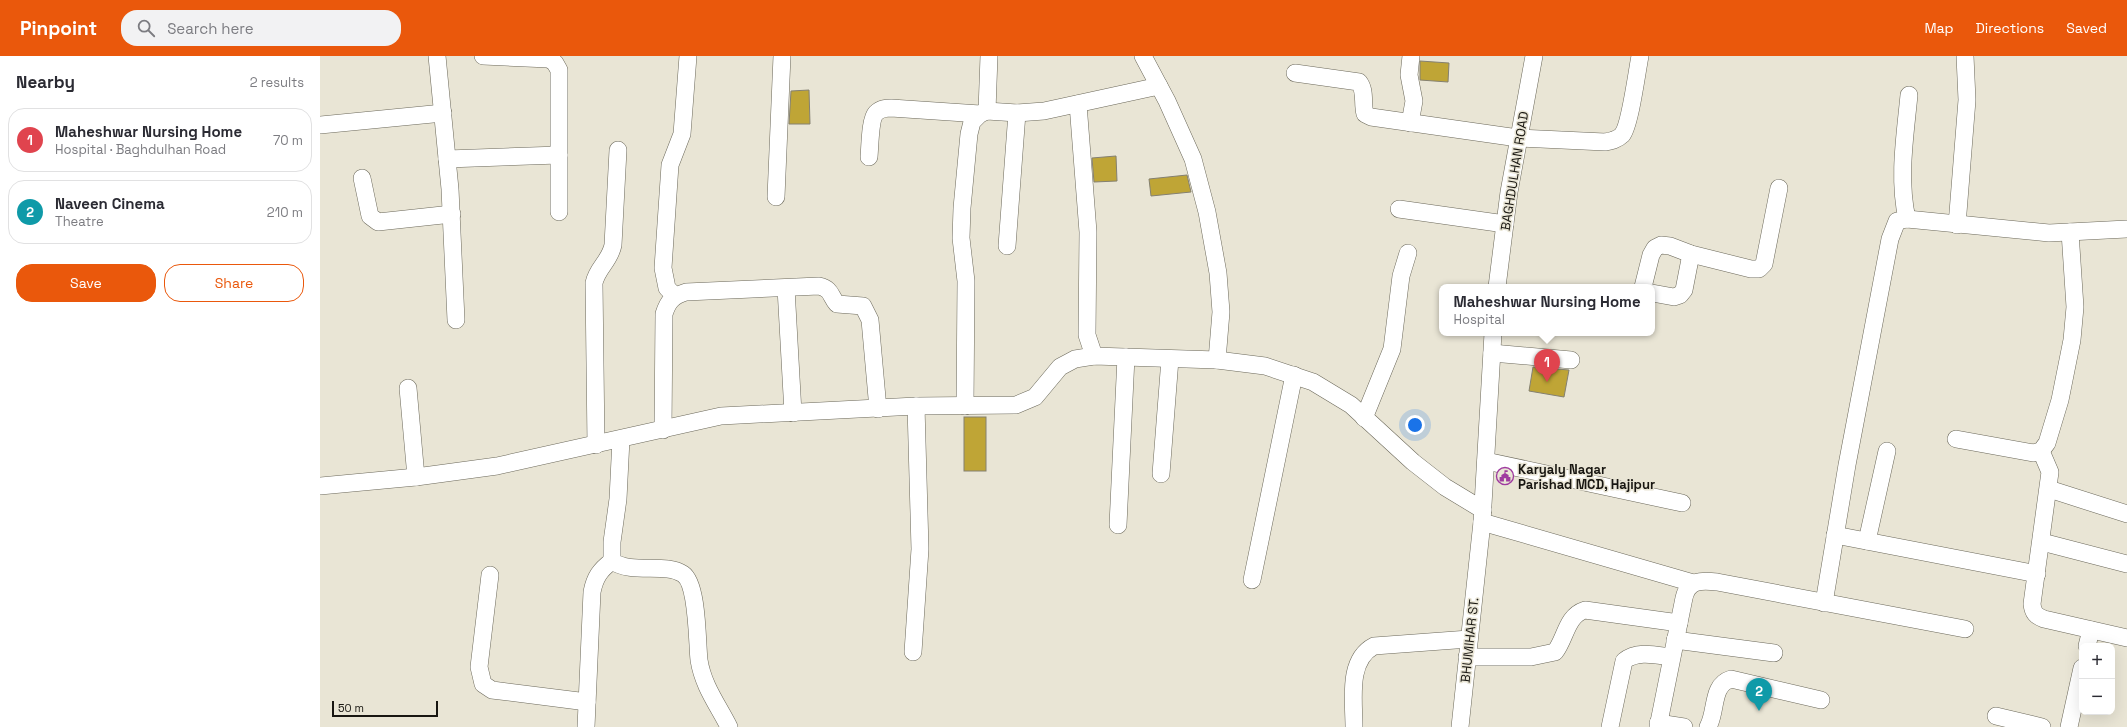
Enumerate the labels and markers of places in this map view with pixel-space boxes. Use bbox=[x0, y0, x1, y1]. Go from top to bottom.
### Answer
pin: 1 bbox=[1534, 349, 1560, 382]
place label: Karyaly Nagar Parishad MCD, Hajipur bbox=[1518, 461, 1655, 493]
public building icon: Karyaly Nagar Parishad MCD, Hajipur bbox=[1495, 466, 1515, 486]
pin: 2 bbox=[1746, 678, 1772, 711]

